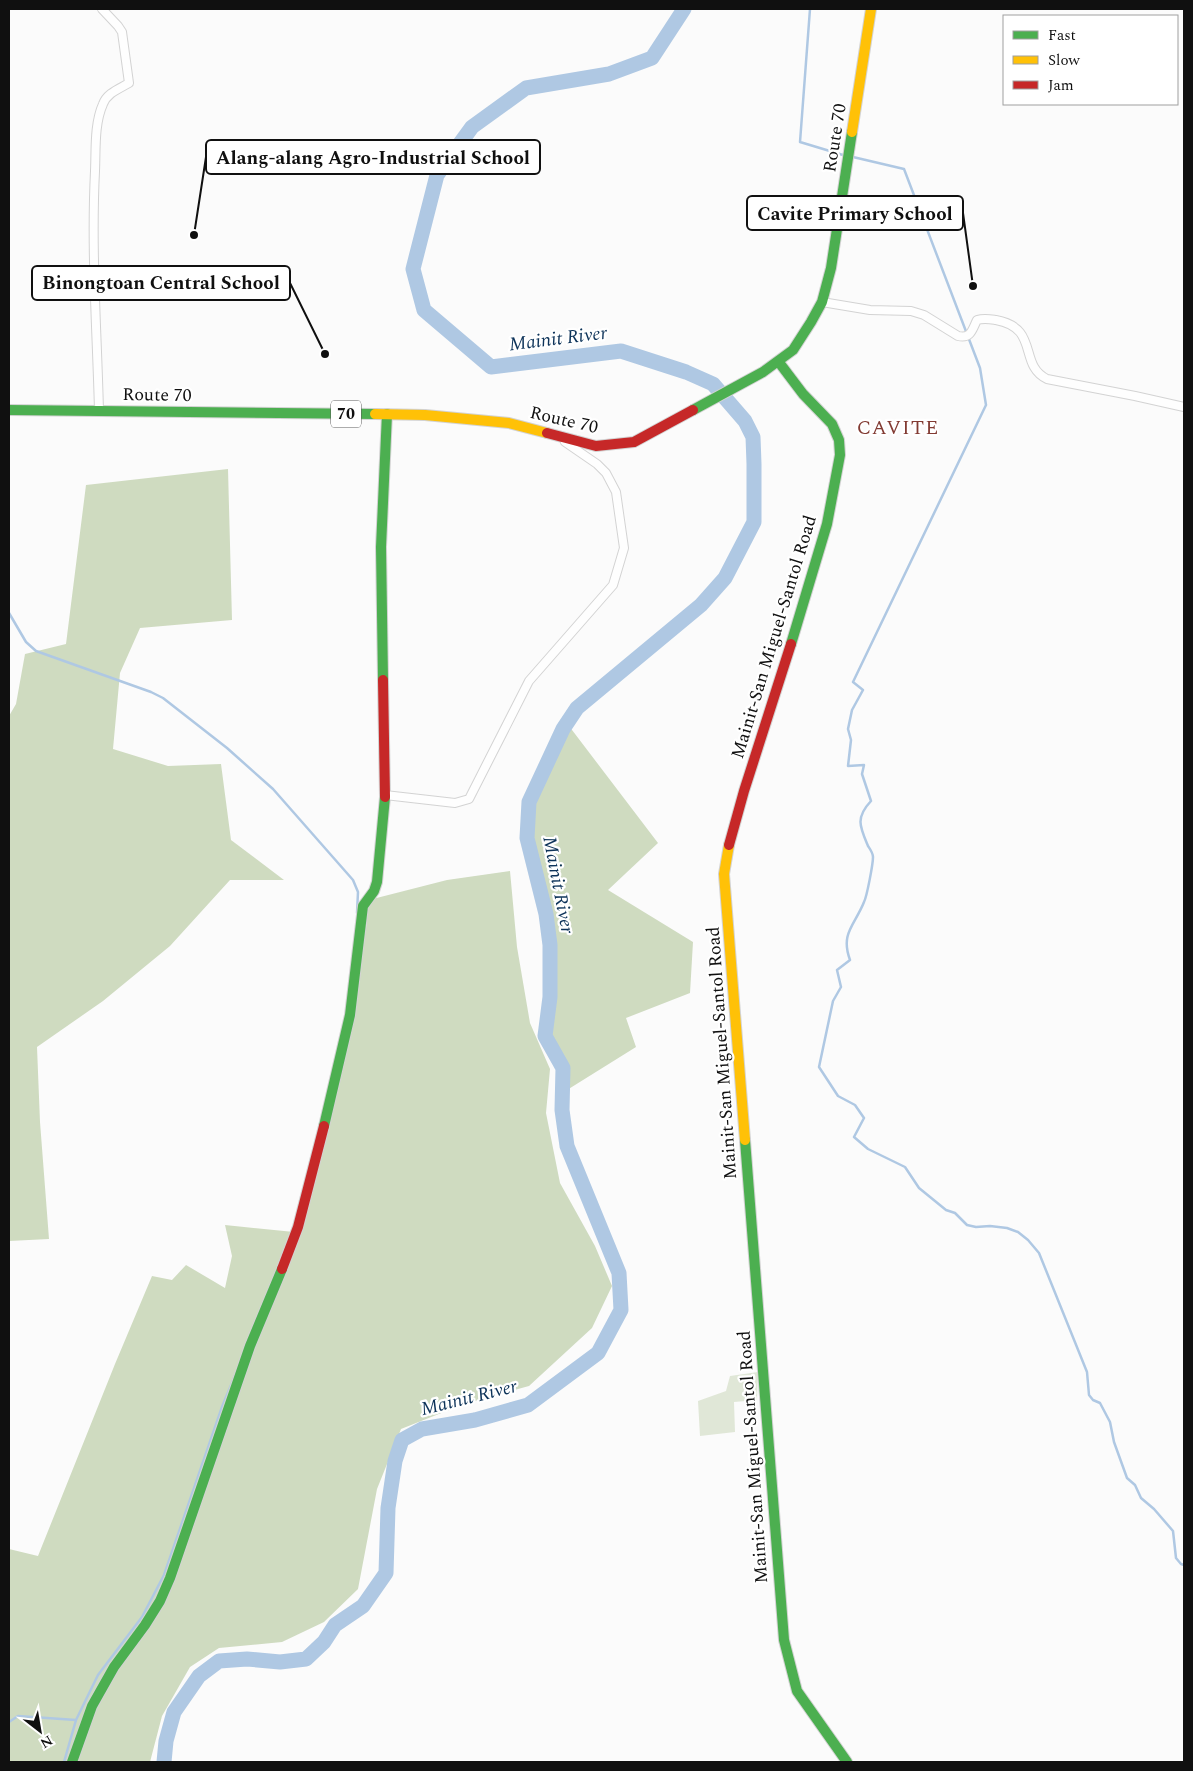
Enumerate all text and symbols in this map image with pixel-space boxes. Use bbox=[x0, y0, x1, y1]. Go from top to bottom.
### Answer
legend bbox=[1003, 15, 1178, 105]
text: Fast bbox=[1048, 24, 1076, 47]
text: Slow bbox=[1048, 49, 1080, 72]
text: Jam bbox=[1048, 74, 1074, 97]
street label: Route 70 bbox=[816, 102, 854, 174]
callout: Alang-alang Agro-Industrial School bbox=[206, 140, 540, 174]
text: Alang-alang Agro-Industrial School bbox=[216, 144, 530, 173]
callout: Cavite Primary School bbox=[747, 196, 963, 230]
text: Cavite Primary School bbox=[757, 200, 953, 229]
callout: Binongtoan Central School bbox=[32, 266, 290, 300]
text: Binongtoan Central School bbox=[42, 269, 280, 298]
water label: Mainit River bbox=[507, 319, 609, 359]
street label: Route 70 bbox=[122, 381, 192, 409]
street label: Route 70 bbox=[527, 399, 601, 441]
road number: 70 bbox=[331, 400, 361, 428]
district label: CAVITE bbox=[857, 413, 939, 443]
street label: Mainit-San Miguel-Santol Road bbox=[724, 512, 824, 762]
water label: Mainit River bbox=[534, 834, 582, 937]
street label: Mainit-San Miguel-Santol Road bbox=[700, 926, 744, 1180]
street label: Mainit-San Miguel-Santol Road bbox=[731, 1330, 775, 1584]
water label: Mainit River bbox=[418, 1372, 521, 1424]
north arrow bbox=[15, 1706, 65, 1756]
text: N bbox=[36, 1730, 57, 1754]

